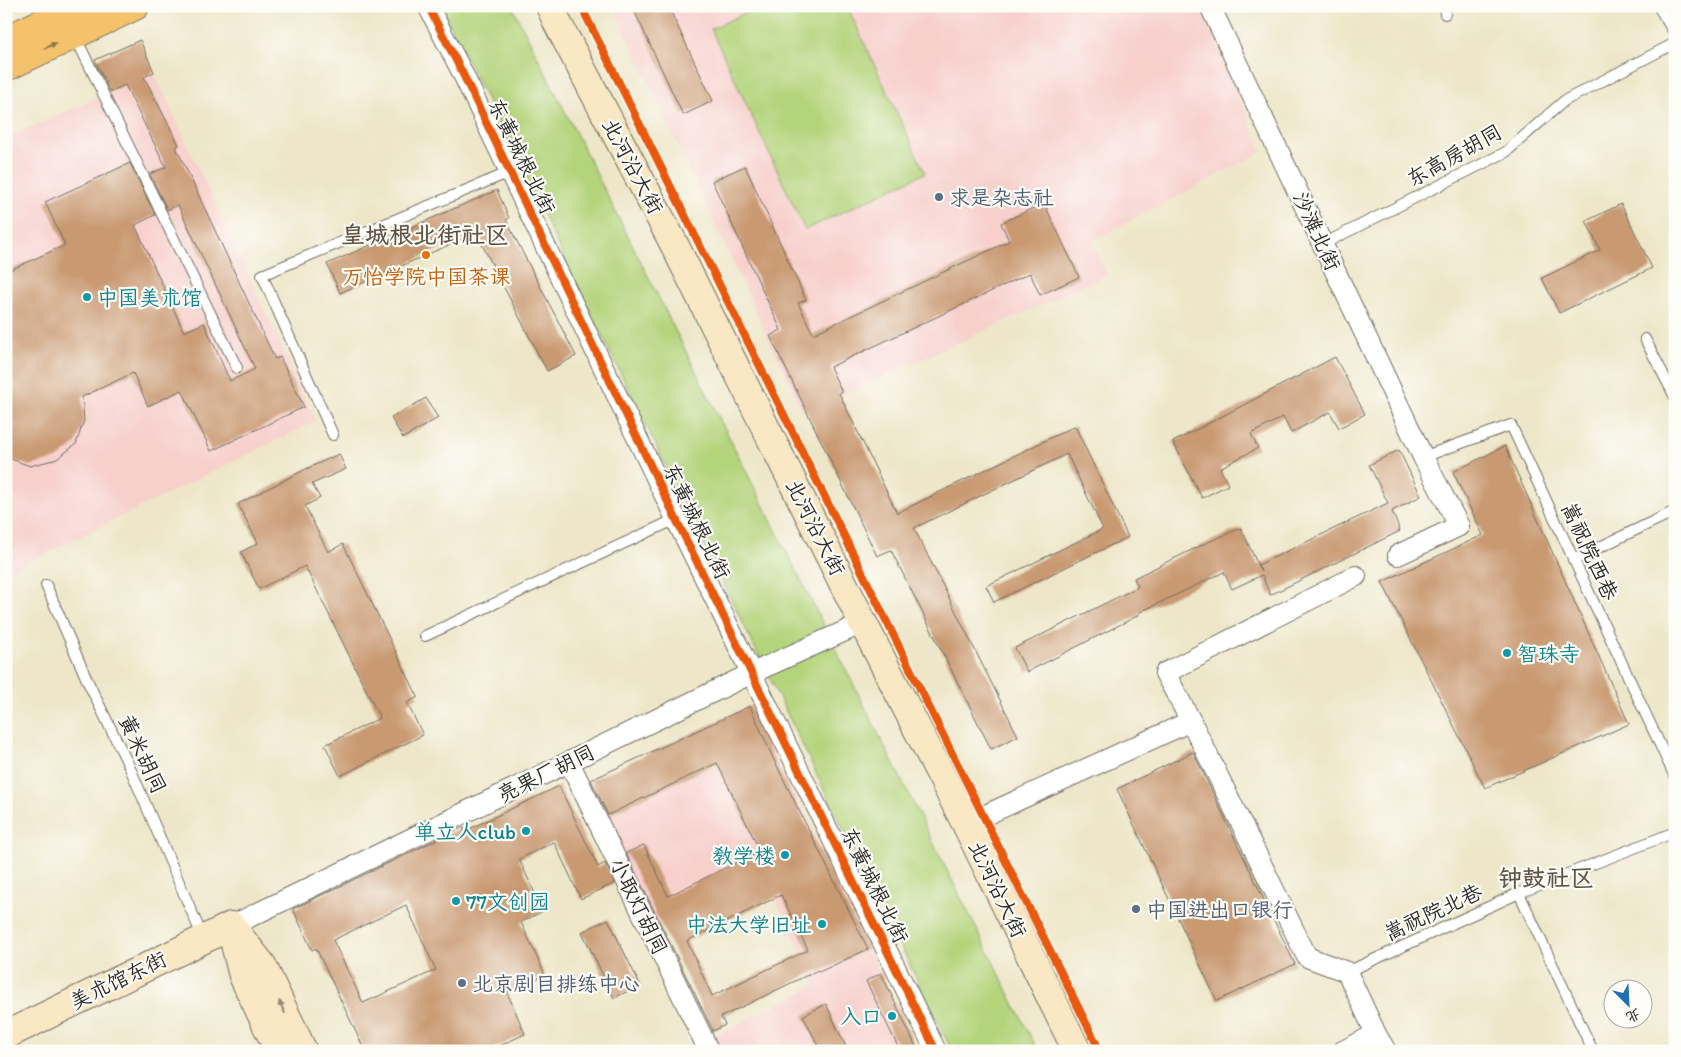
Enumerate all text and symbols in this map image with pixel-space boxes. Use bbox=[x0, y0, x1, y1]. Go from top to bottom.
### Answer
one-way arrow bbox=[43, 42, 57, 50]
street label: 东黄城根北街 bbox=[483, 94, 561, 218]
street label: 北河沿大街 bbox=[597, 114, 669, 218]
street label: 东高房胡同 bbox=[1402, 119, 1506, 191]
place label: 求是杂志社 bbox=[949, 185, 1054, 210]
street label: 沙滩北街 bbox=[1288, 188, 1346, 274]
marker: 求是杂志社 bbox=[933, 191, 945, 203]
district label: 皇城根北街社区 bbox=[341, 220, 509, 249]
marker: 万怡学院中国茶课 bbox=[420, 249, 432, 261]
place label: 万怡学院中国茶课 bbox=[342, 264, 510, 289]
place label: 中国美术馆 bbox=[97, 285, 202, 310]
marker: 中国美术馆 bbox=[81, 291, 93, 303]
street label: 东黄城根北街 bbox=[658, 459, 736, 583]
street label: 北河沿大街 bbox=[781, 475, 851, 579]
street label: 嵩祝院西巷 bbox=[1556, 498, 1624, 604]
place label: 智珠寺 bbox=[1517, 641, 1580, 666]
marker: 智珠寺 bbox=[1501, 647, 1513, 659]
street label: 黄米胡同 bbox=[114, 711, 172, 797]
street label: 亮果厂胡同 bbox=[493, 739, 599, 807]
place label: 单立人club bbox=[415, 819, 516, 844]
street label: 东黄城根北街 bbox=[836, 823, 914, 947]
marker: 单立人club bbox=[520, 825, 532, 837]
street label: 北河沿大街 bbox=[964, 836, 1032, 942]
place label: 教学楼 bbox=[712, 843, 775, 868]
marker: 教学楼 bbox=[779, 849, 791, 861]
street label: 小取灯胡同 bbox=[605, 853, 673, 959]
district label: 钟鼓社区 bbox=[1498, 863, 1594, 892]
street label: 嵩祝院北巷 bbox=[1380, 878, 1486, 946]
place label: 77文创园 bbox=[466, 889, 550, 914]
marker: 77文创园 bbox=[450, 895, 462, 907]
place label: 中国进出口银行 bbox=[1146, 897, 1293, 922]
marker: 中国进出口银行 bbox=[1130, 903, 1142, 915]
place label: 中法大学旧址 bbox=[686, 912, 812, 937]
marker: 中法大学旧址 bbox=[816, 918, 828, 930]
street label: 美术馆东街 bbox=[65, 946, 171, 1014]
place label: 北京剧目排练中心 bbox=[472, 971, 640, 996]
marker: 北京剧目排练中心 bbox=[456, 977, 468, 989]
north arrow bbox=[1604, 980, 1654, 1030]
one-way arrow bbox=[278, 1000, 286, 1014]
place label: 入口 bbox=[840, 1004, 882, 1029]
text: 北 bbox=[1623, 1005, 1643, 1026]
marker: 入口 bbox=[886, 1010, 898, 1022]

